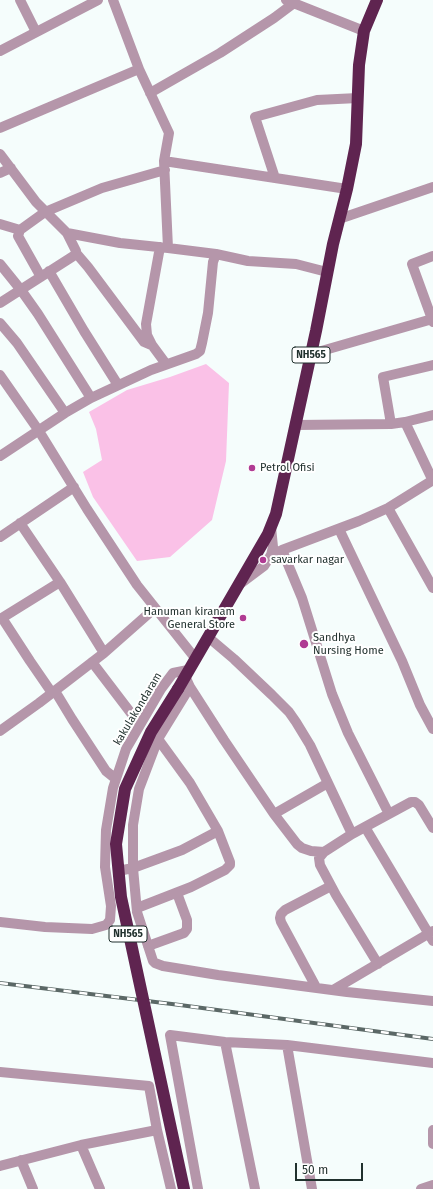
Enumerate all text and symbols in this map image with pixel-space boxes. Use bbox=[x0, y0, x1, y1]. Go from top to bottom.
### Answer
road number: NH565 bbox=[292, 347, 330, 363]
place label: Petrol Ofisi bbox=[260, 461, 315, 475]
marker: Petrol Ofisi bbox=[247, 463, 257, 473]
place label: savarkar nagar bbox=[271, 553, 344, 567]
marker: savarkar nagar bbox=[258, 555, 268, 565]
place label: Hanuman kiranam General Store bbox=[143, 605, 235, 631]
marker: Hanuman kiranam General Store bbox=[238, 613, 248, 623]
place label: Sandhya Nursing Home bbox=[313, 631, 384, 657]
marker: Sandhya Nursing Home bbox=[298, 638, 310, 650]
street label: kakulakondaram bbox=[111, 670, 165, 748]
road number: NH565 bbox=[109, 926, 147, 942]
scale bar bbox=[297, 1155, 365, 1181]
text: 50 m bbox=[302, 1163, 328, 1177]

